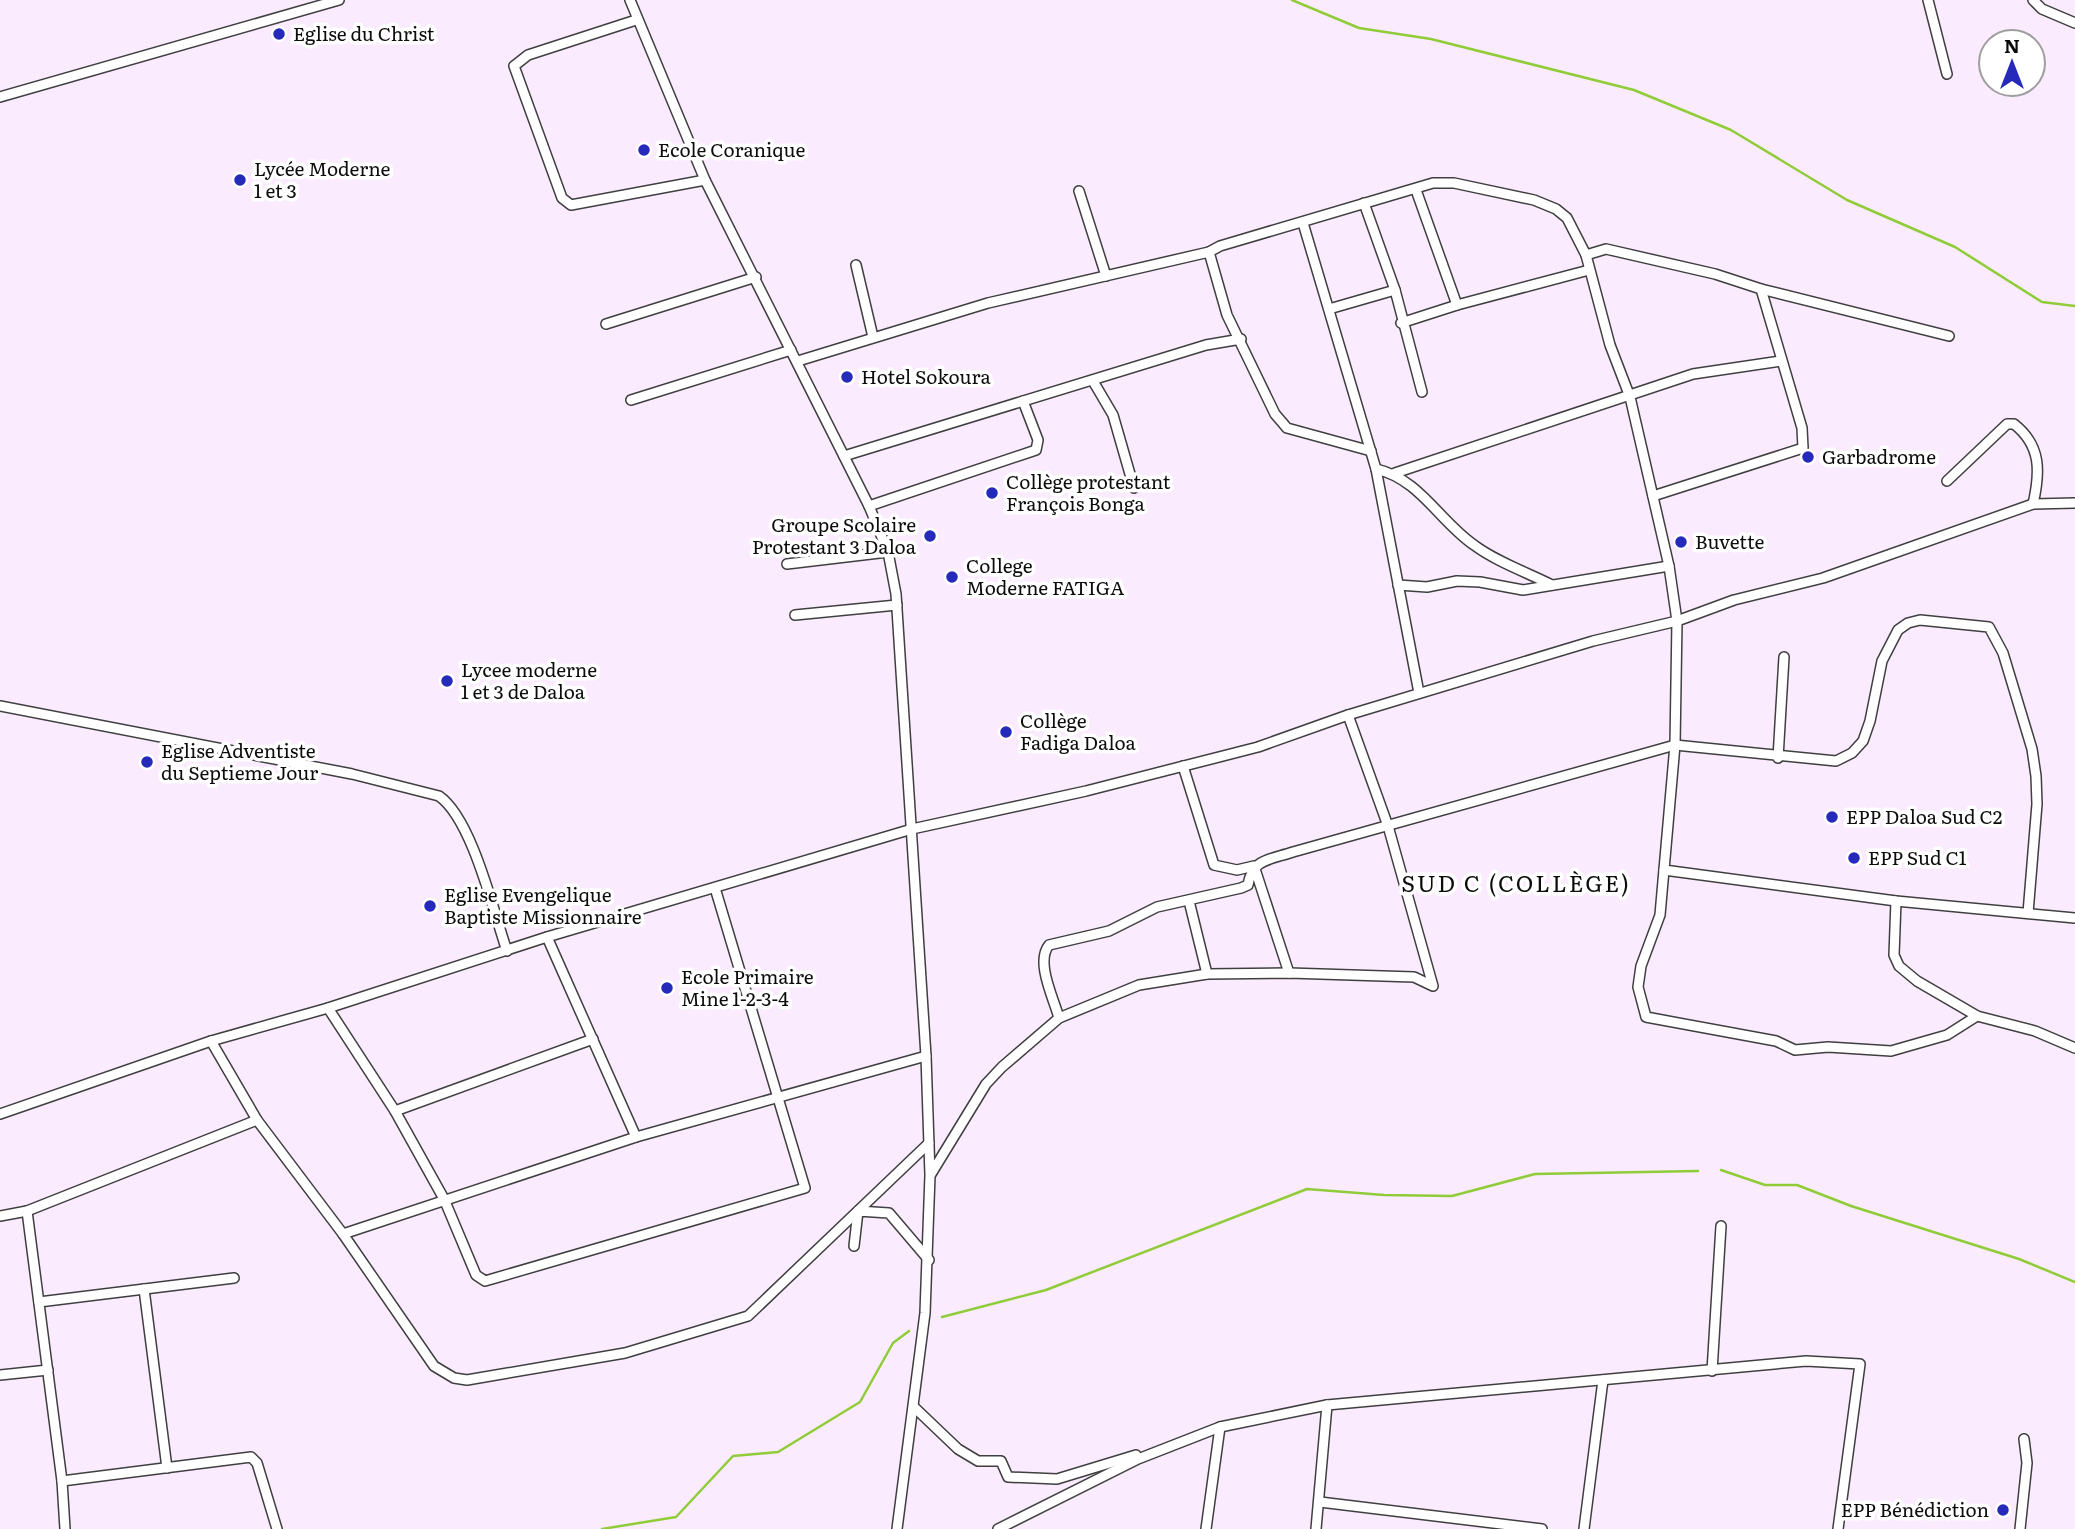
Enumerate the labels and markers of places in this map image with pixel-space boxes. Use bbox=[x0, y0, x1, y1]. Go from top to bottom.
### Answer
place label: Eglise du Christ bbox=[293, 19, 435, 47]
marker: Eglise du Christ bbox=[271, 26, 287, 42]
place label: Ecole Coranique bbox=[658, 135, 806, 163]
marker: Ecole Coranique bbox=[636, 142, 652, 158]
place label: Lycée Moderne 1 et 3 bbox=[254, 154, 391, 204]
marker: Lycée Moderne 1 et 3 bbox=[232, 172, 248, 188]
place label: Hotel Sokoura bbox=[861, 362, 992, 390]
marker: Hotel Sokoura bbox=[839, 369, 855, 385]
place label: Garbadrome bbox=[1822, 442, 1936, 470]
marker: Garbadrome bbox=[1800, 449, 1816, 465]
place label: Collège protestant François Bonga bbox=[1006, 467, 1171, 517]
marker: Collège protestant François Bonga bbox=[984, 485, 1000, 501]
place label: Groupe Scolaire Protestant 3 Daloa bbox=[752, 510, 917, 560]
place label: Buvette bbox=[1695, 527, 1765, 555]
marker: Groupe Scolaire Protestant 3 Daloa bbox=[922, 528, 938, 544]
marker: Buvette bbox=[1673, 534, 1689, 550]
place label: College Moderne FATIGA bbox=[966, 551, 1124, 601]
marker: College Moderne FATIGA bbox=[944, 569, 960, 585]
place label: Lycee moderne 1 et 3 de Daloa bbox=[461, 655, 597, 705]
marker: Lycee moderne 1 et 3 de Daloa bbox=[439, 673, 455, 689]
place label: Collège Fadiga Daloa bbox=[1020, 706, 1137, 756]
marker: Collège Fadiga Daloa bbox=[998, 724, 1014, 740]
place label: Eglise Adventiste du Septieme Jour bbox=[161, 736, 318, 786]
marker: Eglise Adventiste du Septieme Jour bbox=[139, 754, 155, 770]
place label: EPP Daloa Sud C2 bbox=[1846, 802, 2002, 830]
marker: EPP Daloa Sud C2 bbox=[1824, 809, 1840, 825]
place label: EPP Sud C1 bbox=[1868, 843, 1967, 871]
marker: EPP Sud C1 bbox=[1846, 850, 1862, 866]
place label: Eglise Evengelique Baptiste Missionnaire bbox=[444, 880, 642, 930]
marker: Eglise Evengelique Baptiste Missionnaire bbox=[422, 898, 438, 914]
place label: Ecole Primaire Mine 1-2-3-4 bbox=[681, 962, 814, 1012]
marker: Ecole Primaire Mine 1-2-3-4 bbox=[659, 980, 675, 996]
place label: EPP Bénédiction bbox=[1841, 1495, 1989, 1523]
marker: EPP Bénédiction bbox=[1995, 1502, 2011, 1518]

